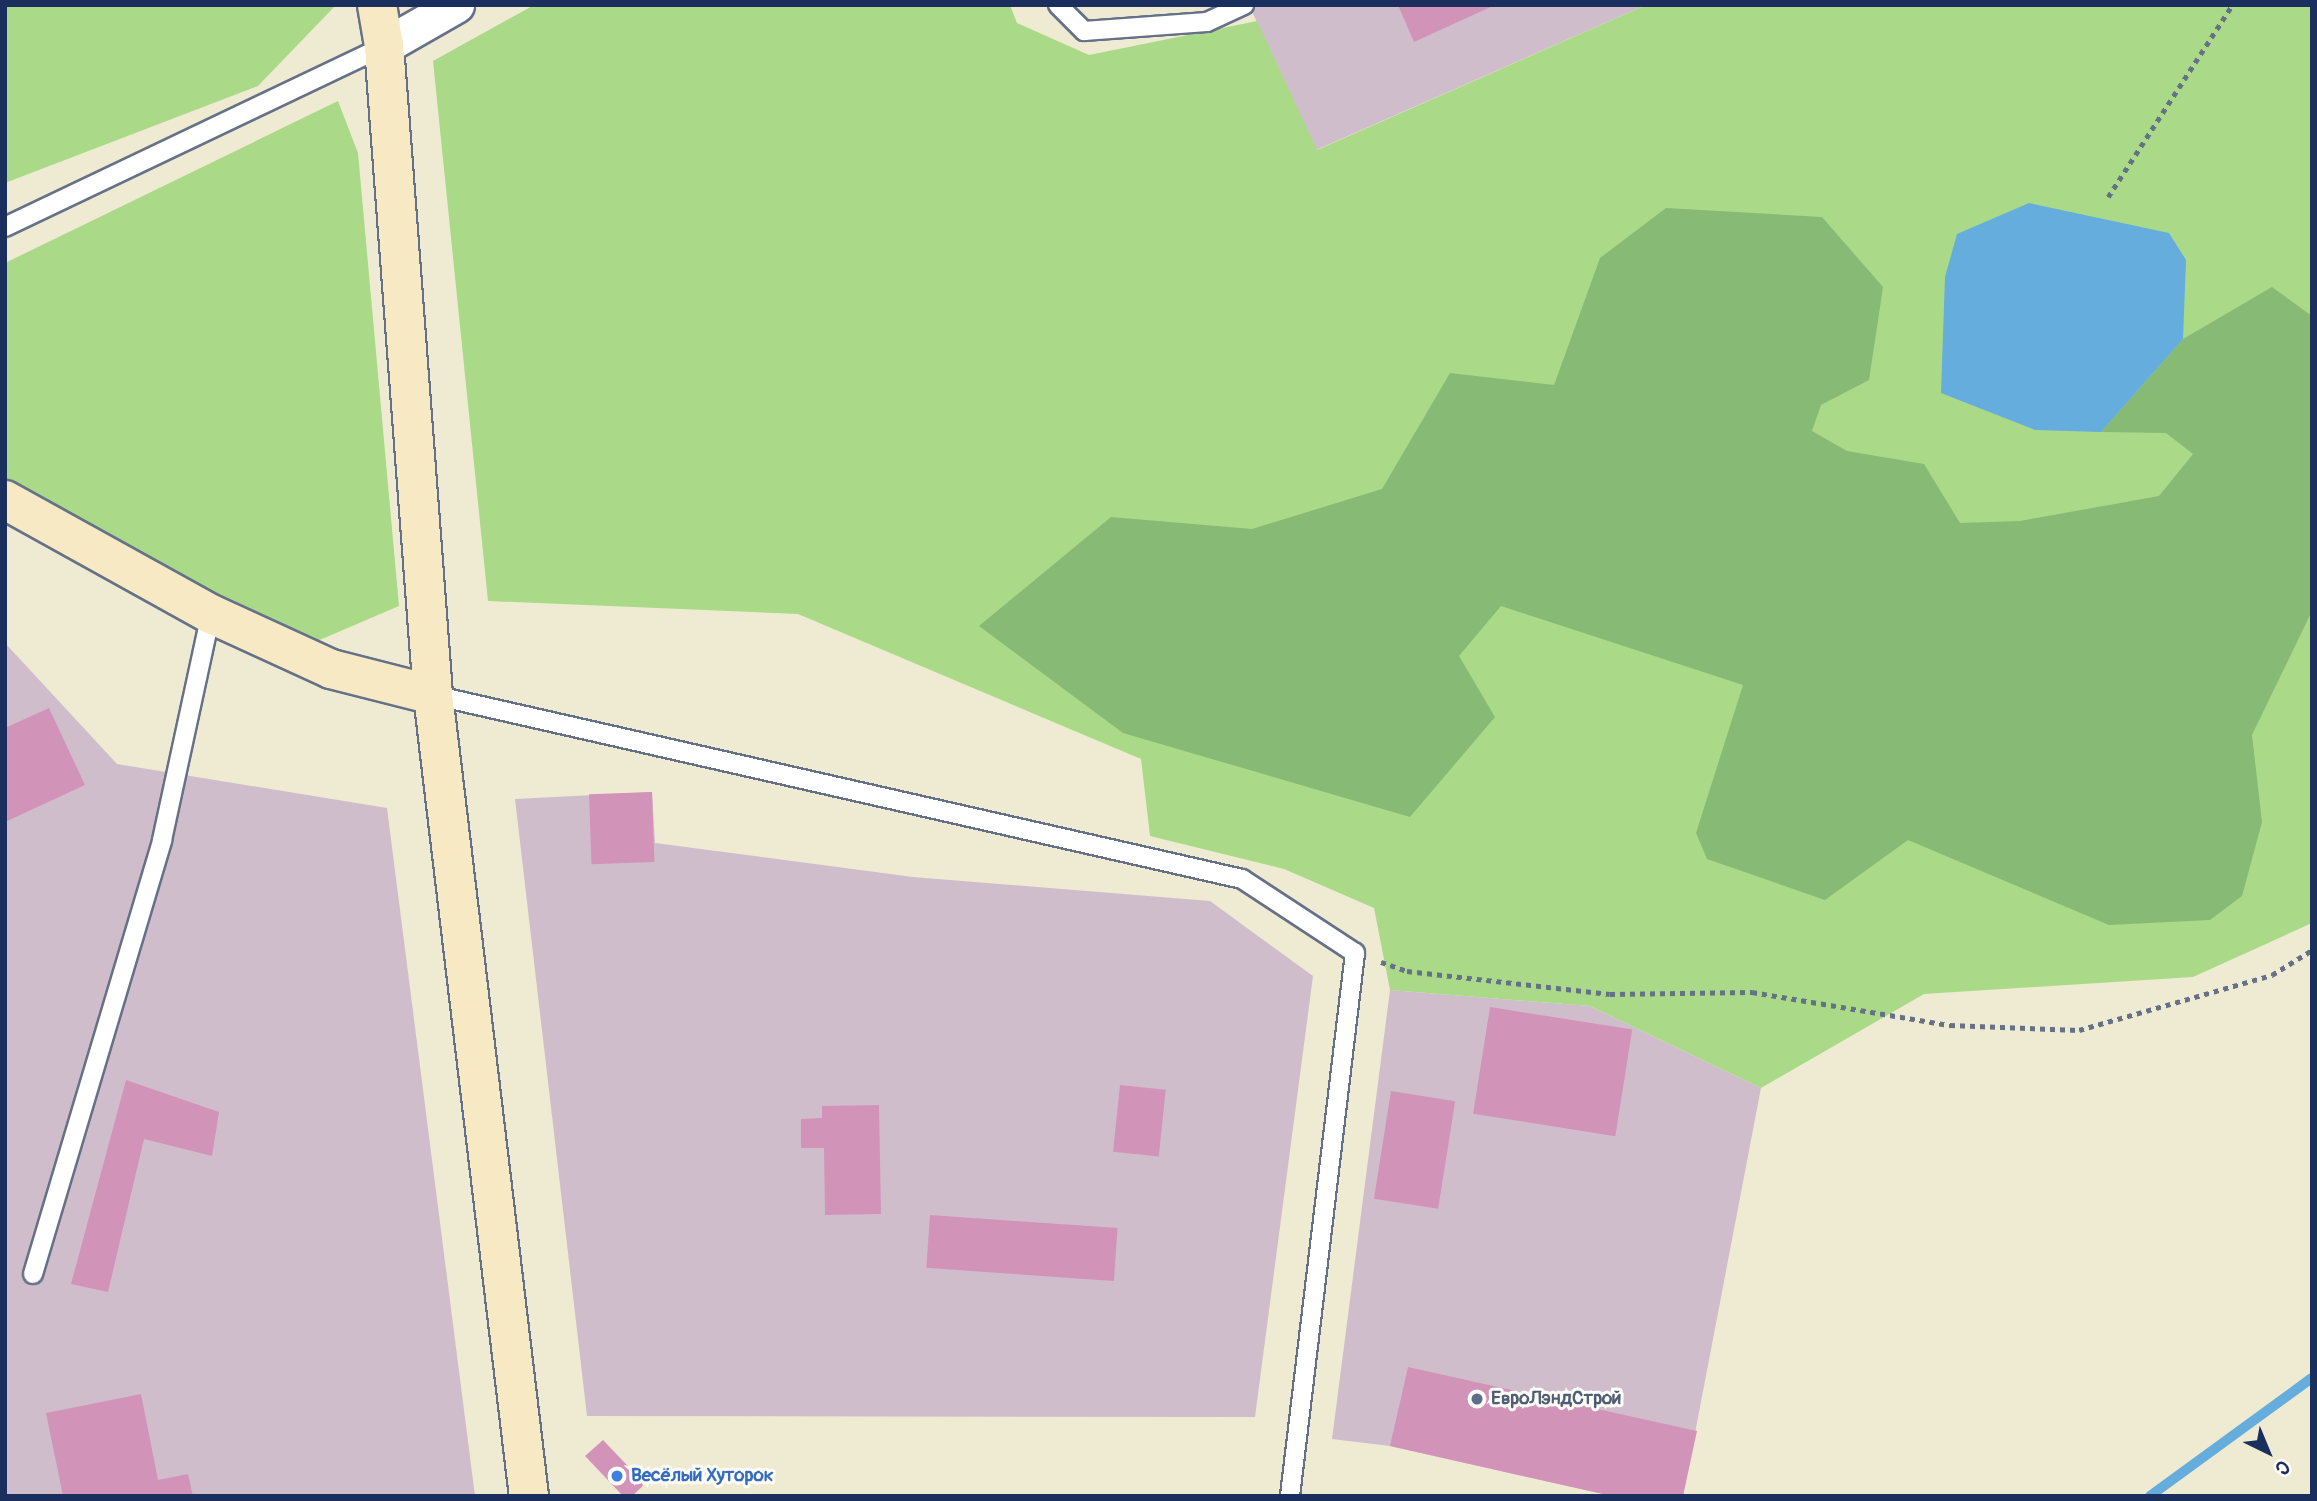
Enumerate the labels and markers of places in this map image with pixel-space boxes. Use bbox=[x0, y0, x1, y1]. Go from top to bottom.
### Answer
place label: ЕвроЛэндСтрой bbox=[1491, 1388, 1621, 1410]
marker: ЕвроЛэндСтрой bbox=[1469, 1391, 1485, 1407]
place label: Весёлый Хуторок bbox=[631, 1465, 773, 1487]
marker: Весёлый Хуторок bbox=[609, 1468, 625, 1484]

